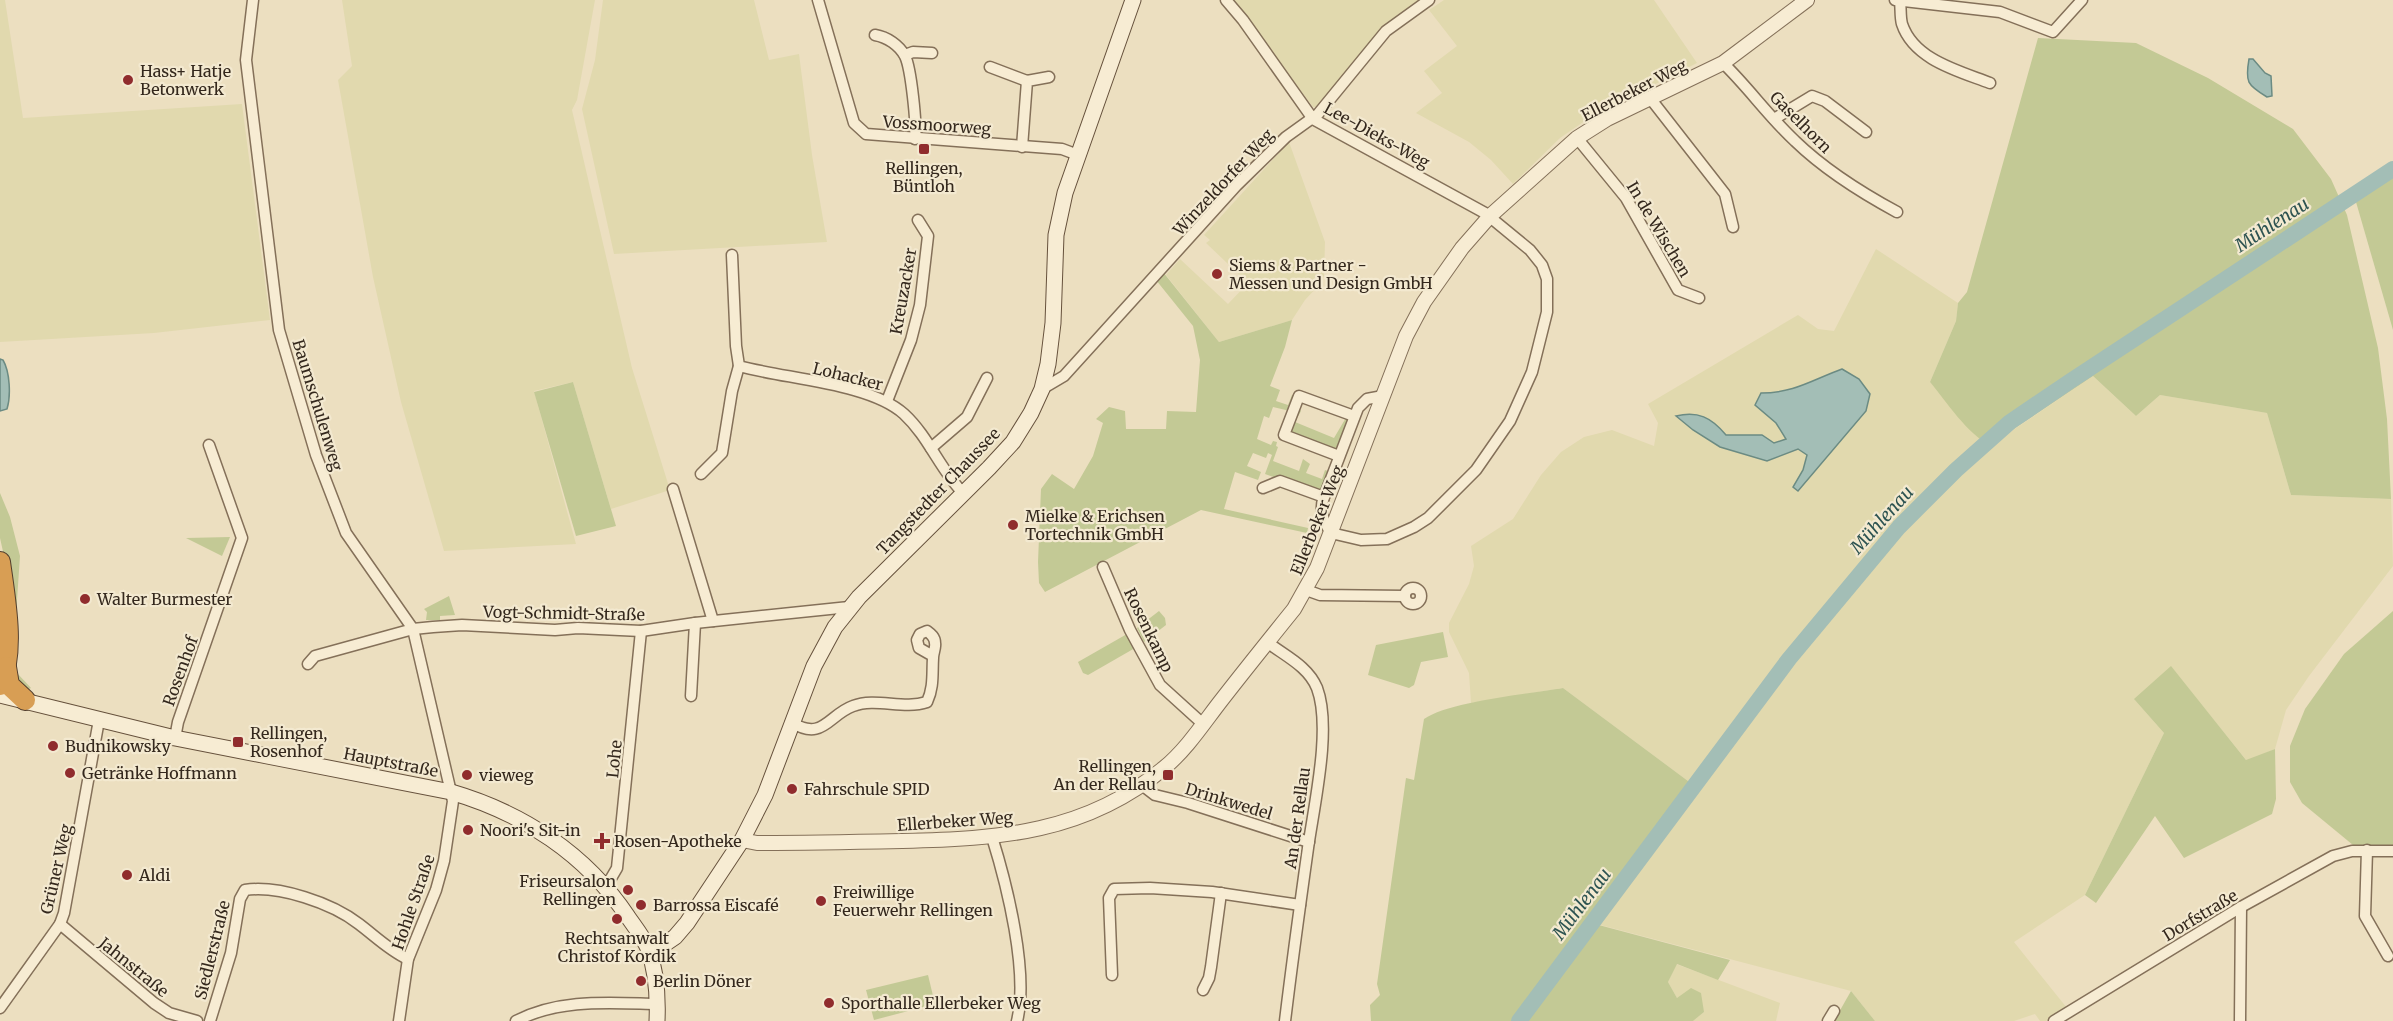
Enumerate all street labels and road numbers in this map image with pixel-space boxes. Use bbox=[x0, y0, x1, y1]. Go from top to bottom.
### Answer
street label: Ellerbeker Weg bbox=[1578, 55, 1691, 125]
street label: Gaselhorn bbox=[1766, 87, 1836, 157]
street label: Lee-Dieks-Weg bbox=[1321, 98, 1434, 172]
street label: Vossmoorweg bbox=[881, 111, 992, 139]
street label: Winzeldorfer Weg bbox=[1168, 124, 1278, 240]
street label: In de Wischen bbox=[1623, 177, 1696, 281]
street label: Kreuzacker bbox=[886, 246, 920, 336]
street label: Baumschulenweg bbox=[288, 337, 348, 473]
street label: Lohacker bbox=[811, 358, 885, 394]
street label: Tangstedter Chaussee bbox=[872, 423, 1004, 559]
street label: Ellerbeker Weg bbox=[1286, 462, 1348, 578]
street label: Rosenkamp bbox=[1120, 585, 1178, 676]
street label: Vogt-Schmidt-Straße bbox=[482, 602, 645, 624]
street label: Rosenhof bbox=[158, 632, 202, 709]
street label: Lohe bbox=[602, 739, 626, 779]
street label: Hauptstraße bbox=[342, 743, 440, 781]
street label: An der Rellau bbox=[1280, 766, 1314, 871]
street label: Drinkwedel bbox=[1183, 778, 1275, 824]
street label: Ellerbeker Weg bbox=[896, 807, 1014, 835]
street label: Grüner Weg bbox=[36, 822, 76, 916]
street label: Hohle Straße bbox=[387, 852, 439, 952]
street label: Dorfstraße bbox=[2159, 885, 2241, 945]
street label: Siedlerstraße bbox=[190, 898, 234, 1002]
street label: Jahnstraße bbox=[94, 932, 173, 1001]

